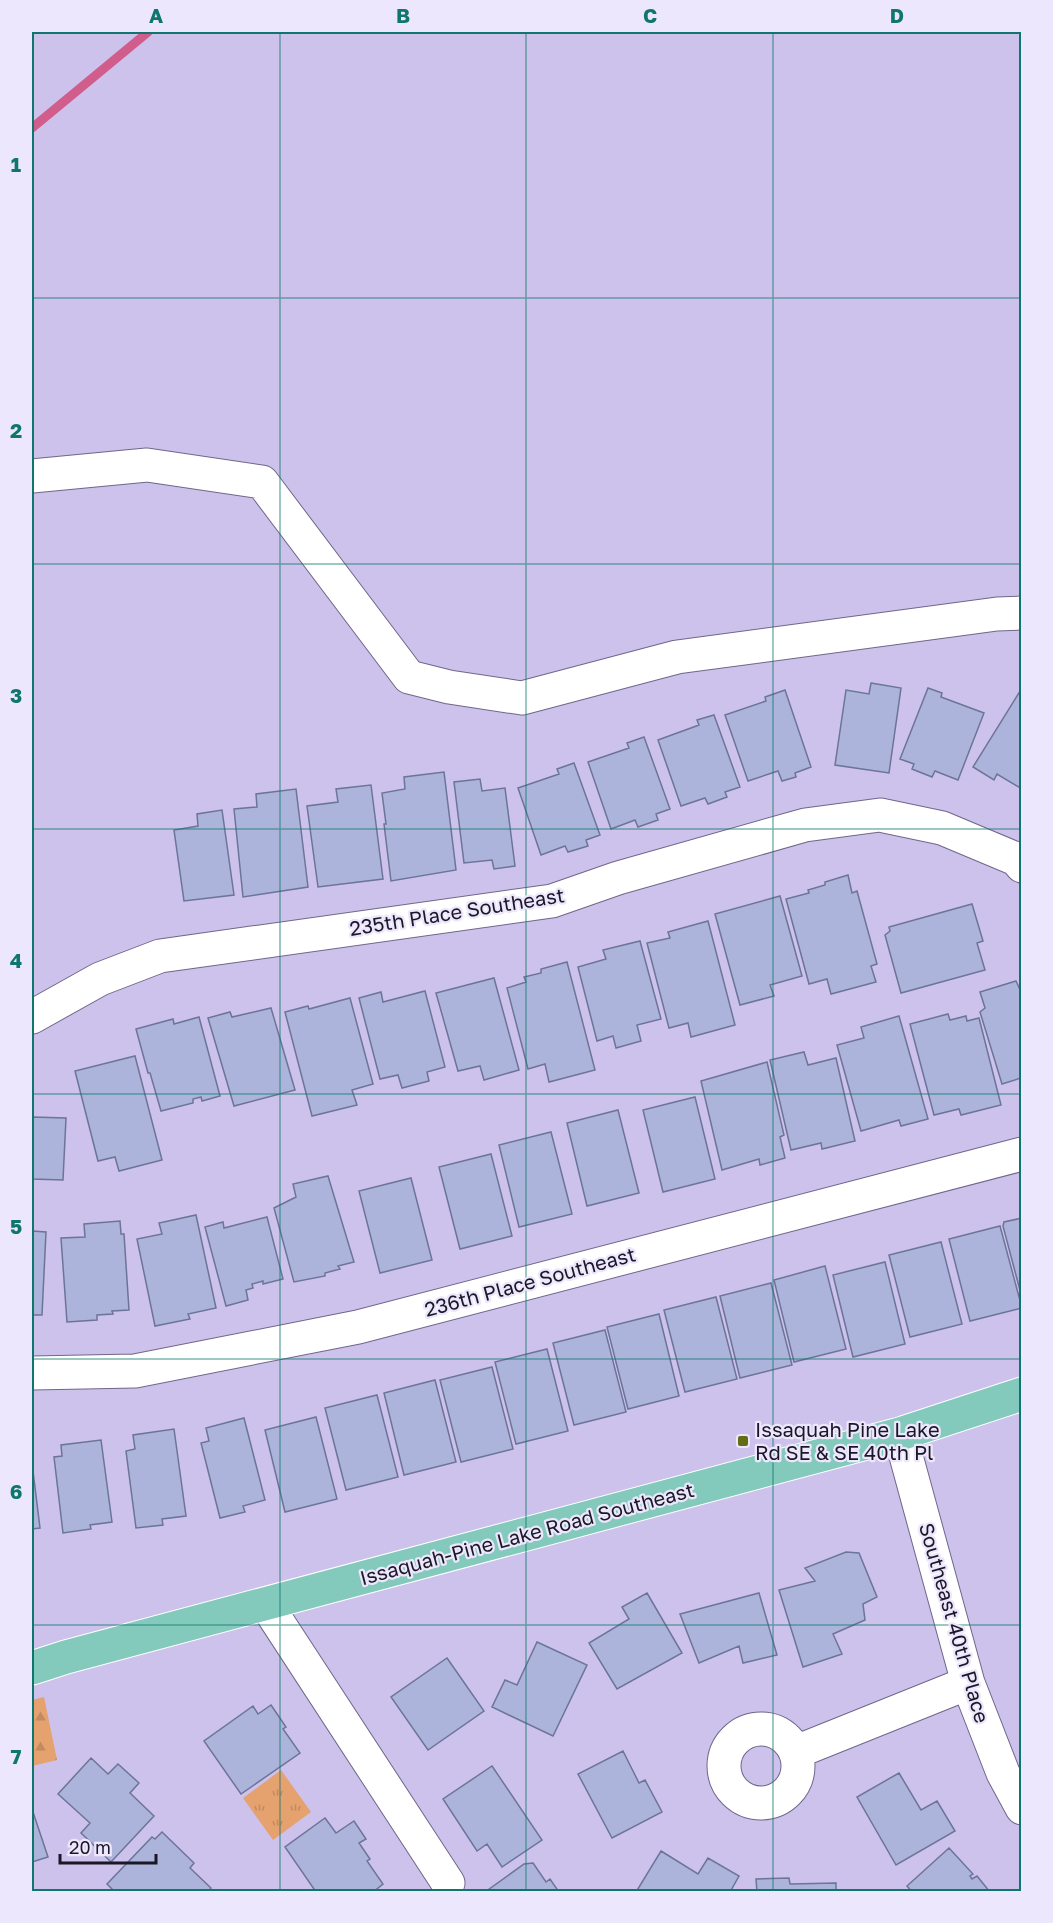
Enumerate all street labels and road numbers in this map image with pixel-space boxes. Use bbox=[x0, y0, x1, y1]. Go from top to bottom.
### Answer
street label: 235th Place Southeast bbox=[348, 882, 566, 940]
street label: 236th Place Southeast bbox=[421, 1241, 638, 1321]
street label: Issaquah-Pine Lake Road Southeast bbox=[357, 1477, 696, 1589]
street label: Southeast 40th Place bbox=[915, 1520, 995, 1725]

